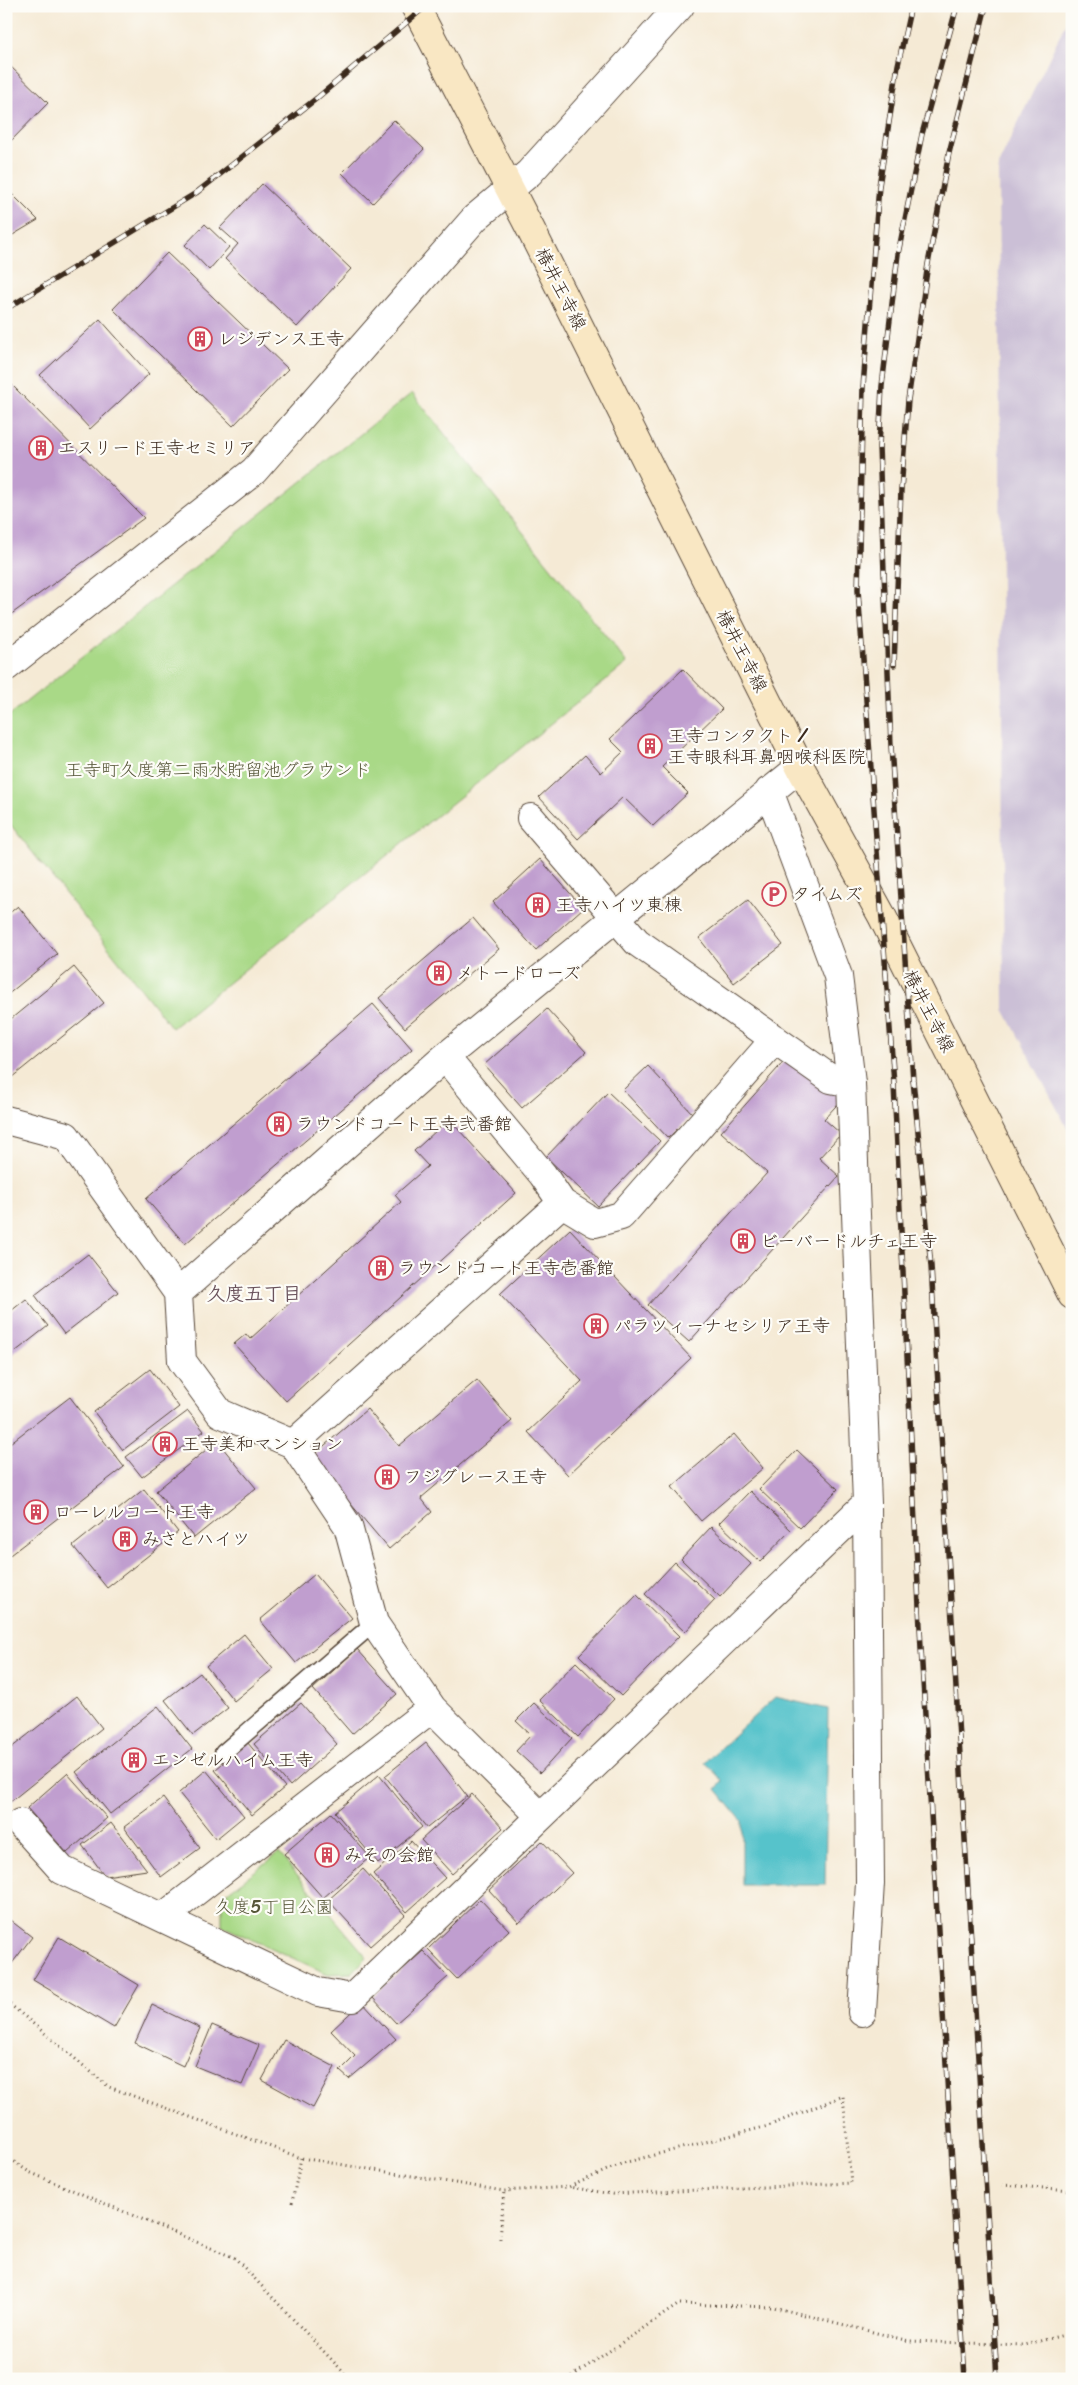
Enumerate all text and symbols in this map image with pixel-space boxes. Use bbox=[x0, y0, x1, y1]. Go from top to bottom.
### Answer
street label: 椿井王寺線 bbox=[526, 242, 596, 336]
place label: レジデンス王寺 bbox=[218, 323, 344, 355]
building icon: レジデンス王寺 bbox=[187, 326, 213, 352]
place label: エスリード王寺セミリア bbox=[58, 432, 256, 464]
building icon: エスリード王寺セミリア bbox=[28, 435, 54, 461]
street label: 椿井王寺線 bbox=[707, 604, 777, 698]
place label: 王寺コンタクト / 王寺眼科耳鼻咽喉科医院 bbox=[668, 720, 866, 773]
building icon: 王寺コンタクト / 王寺眼科耳鼻咽喉科医院 bbox=[637, 733, 663, 759]
park label: 王寺町久度第二雨水貯留池グラウンド bbox=[65, 754, 371, 786]
place label: タイムズ bbox=[792, 878, 863, 910]
parking icon: タイムズ bbox=[761, 881, 787, 907]
place label: 王寺ハイツ東棟 bbox=[556, 889, 682, 921]
building icon: 王寺ハイツ東棟 bbox=[525, 892, 551, 918]
place label: メトードローズ bbox=[456, 957, 581, 989]
building icon: メトードローズ bbox=[426, 960, 452, 986]
street label: 椿井王寺線 bbox=[894, 964, 964, 1058]
place label: ラウンドコート王寺弐番館 bbox=[296, 1108, 512, 1140]
building icon: ラウンドコート王寺弐番館 bbox=[266, 1111, 292, 1137]
place label: ビーバードルチェ王寺 bbox=[760, 1225, 937, 1257]
building icon: ビーバードルチェ王寺 bbox=[730, 1228, 756, 1254]
place label: ラウンドコート王寺壱番館 bbox=[398, 1252, 614, 1284]
building icon: ラウンドコート王寺壱番館 bbox=[368, 1255, 394, 1281]
district label: 久度五丁目 bbox=[206, 1277, 302, 1310]
place label: パラツィーナセシリア王寺 bbox=[614, 1310, 830, 1342]
building icon: パラツィーナセシリア王寺 bbox=[583, 1313, 609, 1339]
place label: 王寺美和マンション bbox=[182, 1428, 343, 1460]
building icon: 王寺美和マンション bbox=[152, 1431, 178, 1457]
place label: フジグレース王寺 bbox=[404, 1461, 547, 1493]
building icon: フジグレース王寺 bbox=[374, 1464, 400, 1490]
place label: ローレルコート王寺 bbox=[54, 1496, 214, 1528]
building icon: ローレルコート王寺 bbox=[23, 1499, 49, 1525]
place label: みさとハイツ bbox=[142, 1523, 250, 1555]
building icon: みさとハイツ bbox=[112, 1526, 138, 1552]
place label: エンゼルハイム王寺 bbox=[152, 1744, 313, 1776]
building icon: エンゼルハイム王寺 bbox=[121, 1747, 147, 1773]
place label: みその会館 bbox=[344, 1839, 434, 1871]
building icon: みその会館 bbox=[314, 1842, 340, 1868]
park label: 久度5丁目公園 bbox=[215, 1891, 334, 1923]

